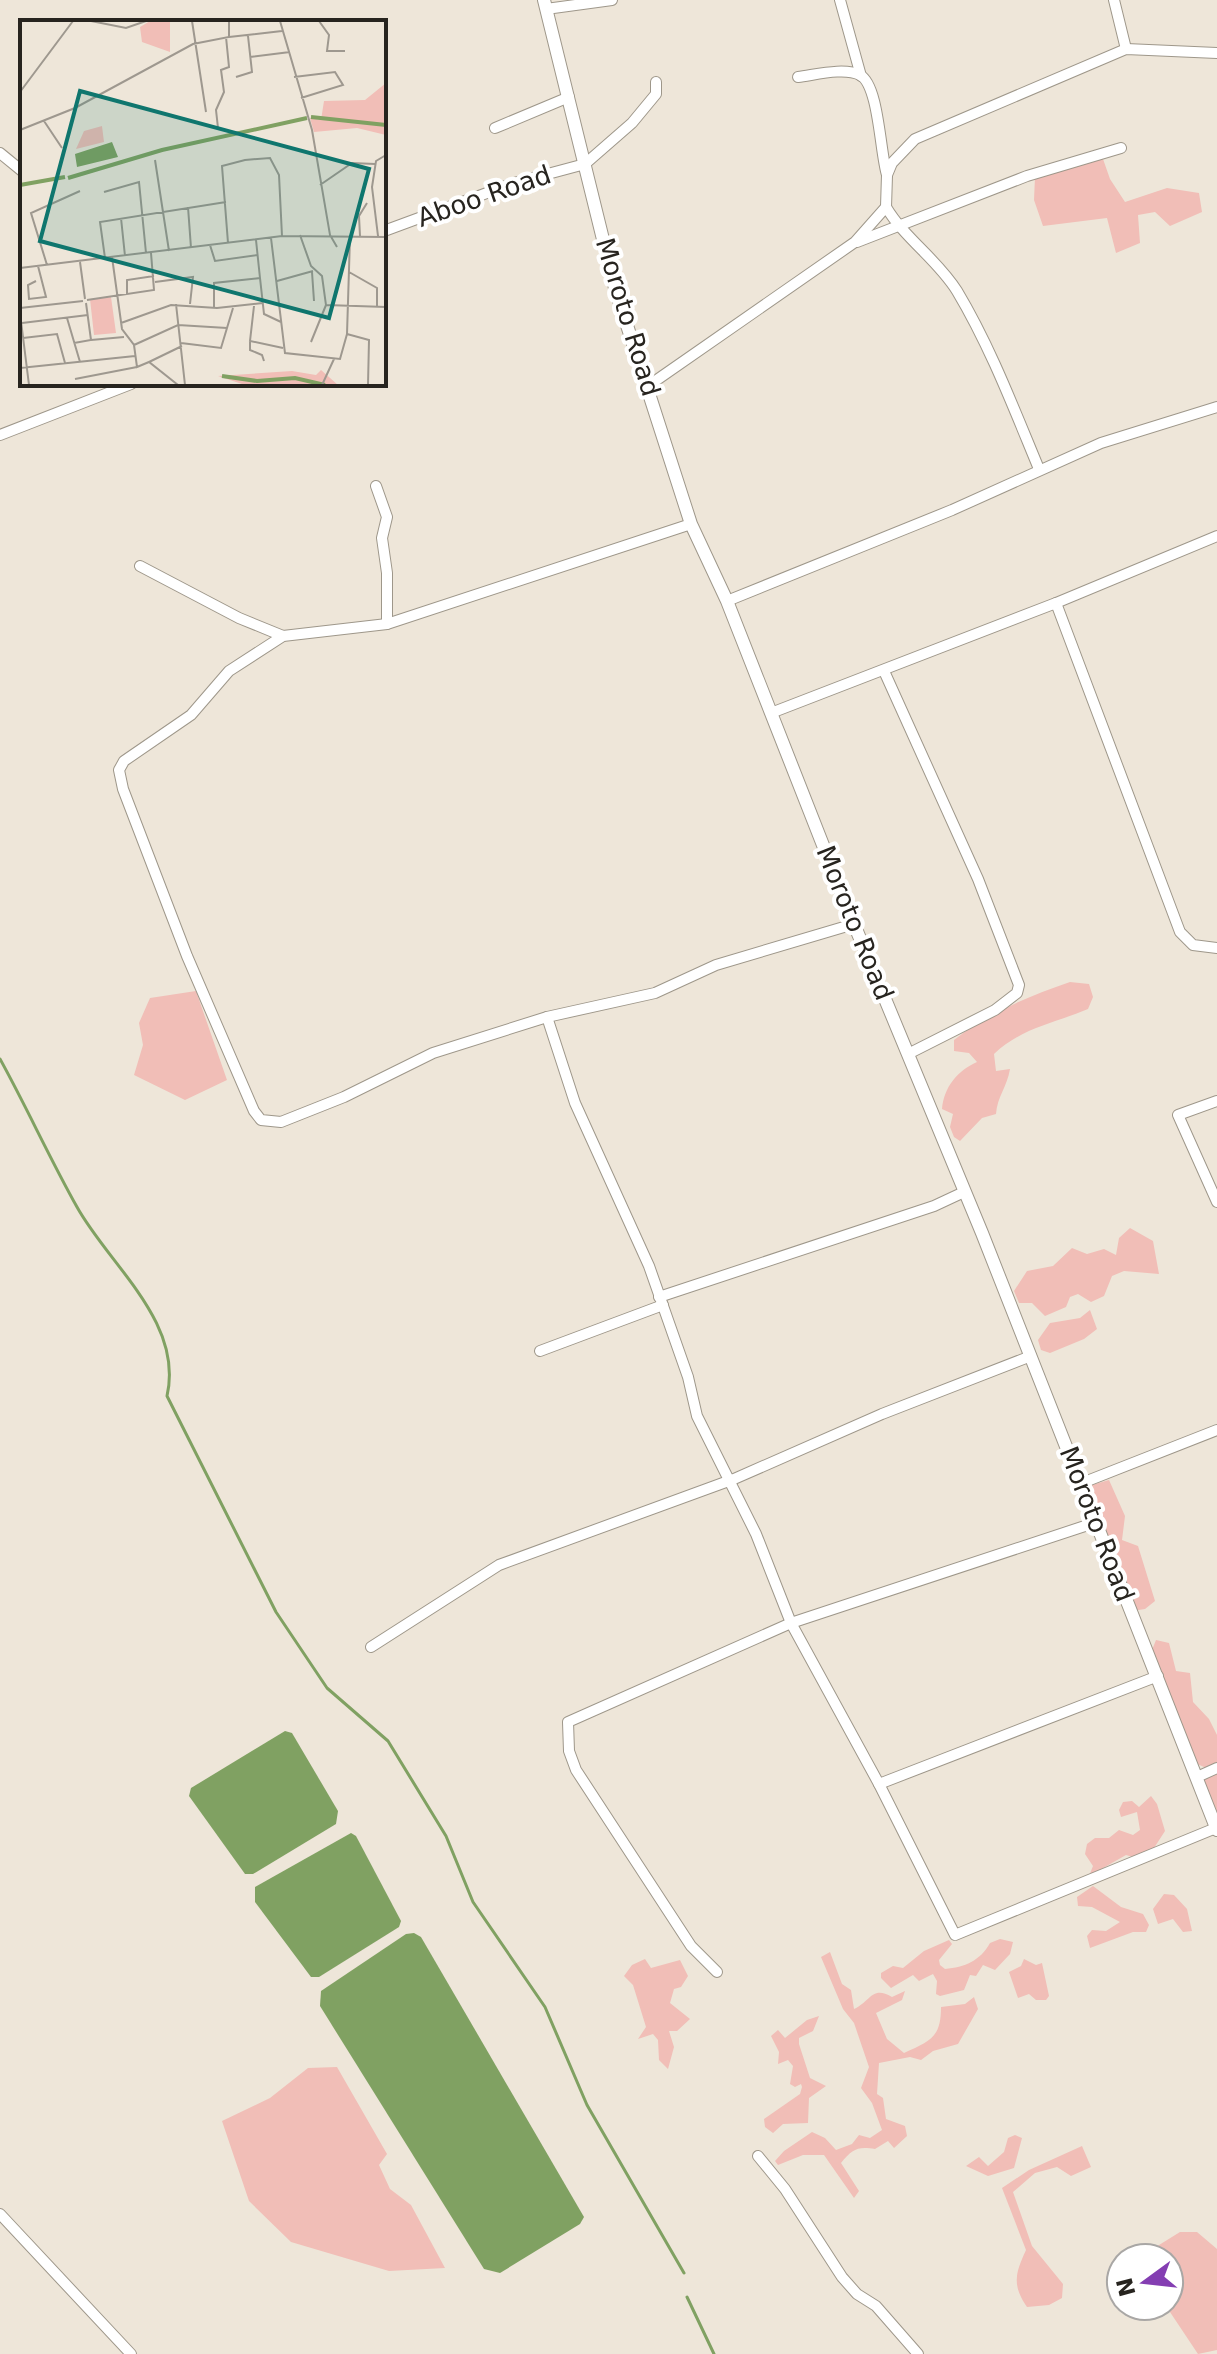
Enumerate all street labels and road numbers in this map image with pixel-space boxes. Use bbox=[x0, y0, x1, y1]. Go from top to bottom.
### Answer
street label: Aboo Road bbox=[413, 159, 555, 233]
street label: Moroto Road bbox=[590, 234, 666, 400]
street label: Moroto Road bbox=[810, 841, 900, 1005]
street label: Moroto Road bbox=[1054, 1442, 1140, 1606]

